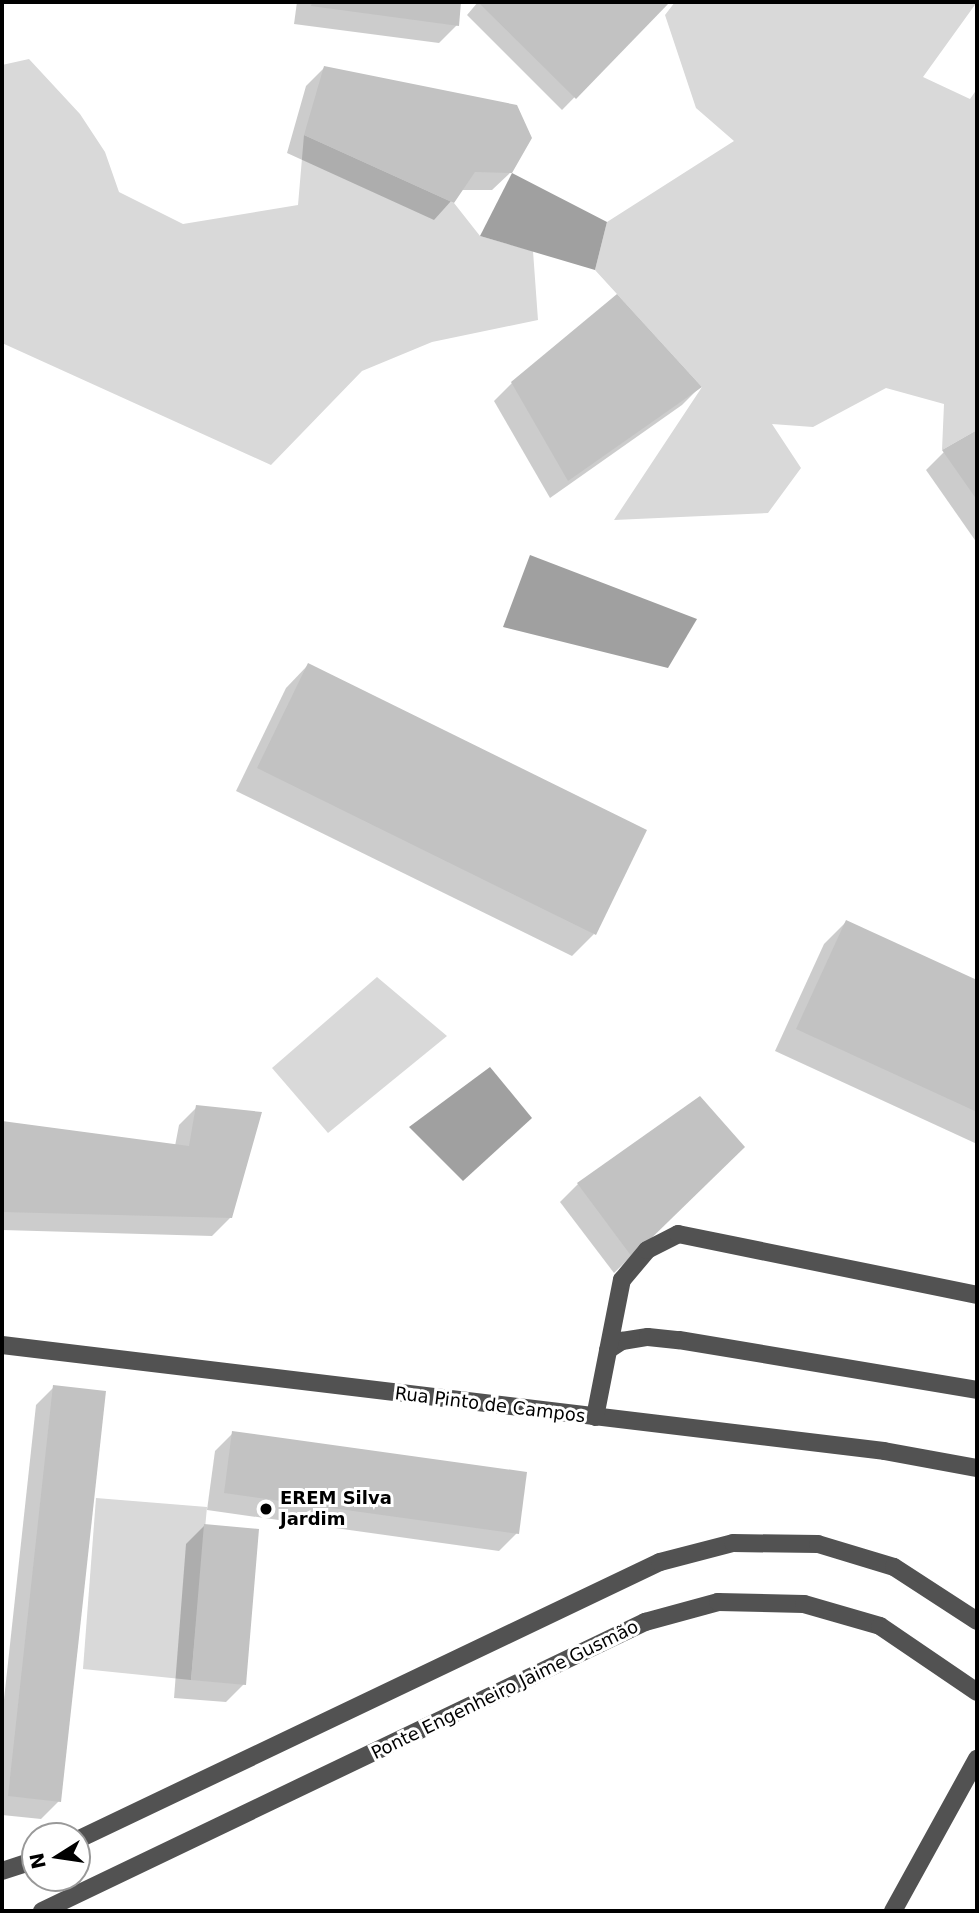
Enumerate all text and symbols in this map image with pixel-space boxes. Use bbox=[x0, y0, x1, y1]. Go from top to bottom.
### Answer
street label: Rua Pinto de Campos bbox=[394, 1383, 586, 1427]
place label: EREM Silva Jardim bbox=[280, 1488, 392, 1530]
marker: EREM Silva Jardim bbox=[258, 1501, 274, 1517]
street label: Ponte Engenheiro Jaime Gusmão bbox=[368, 1616, 642, 1764]
north arrow bbox=[21, 1822, 91, 1892]
text: N bbox=[25, 1851, 50, 1871]

